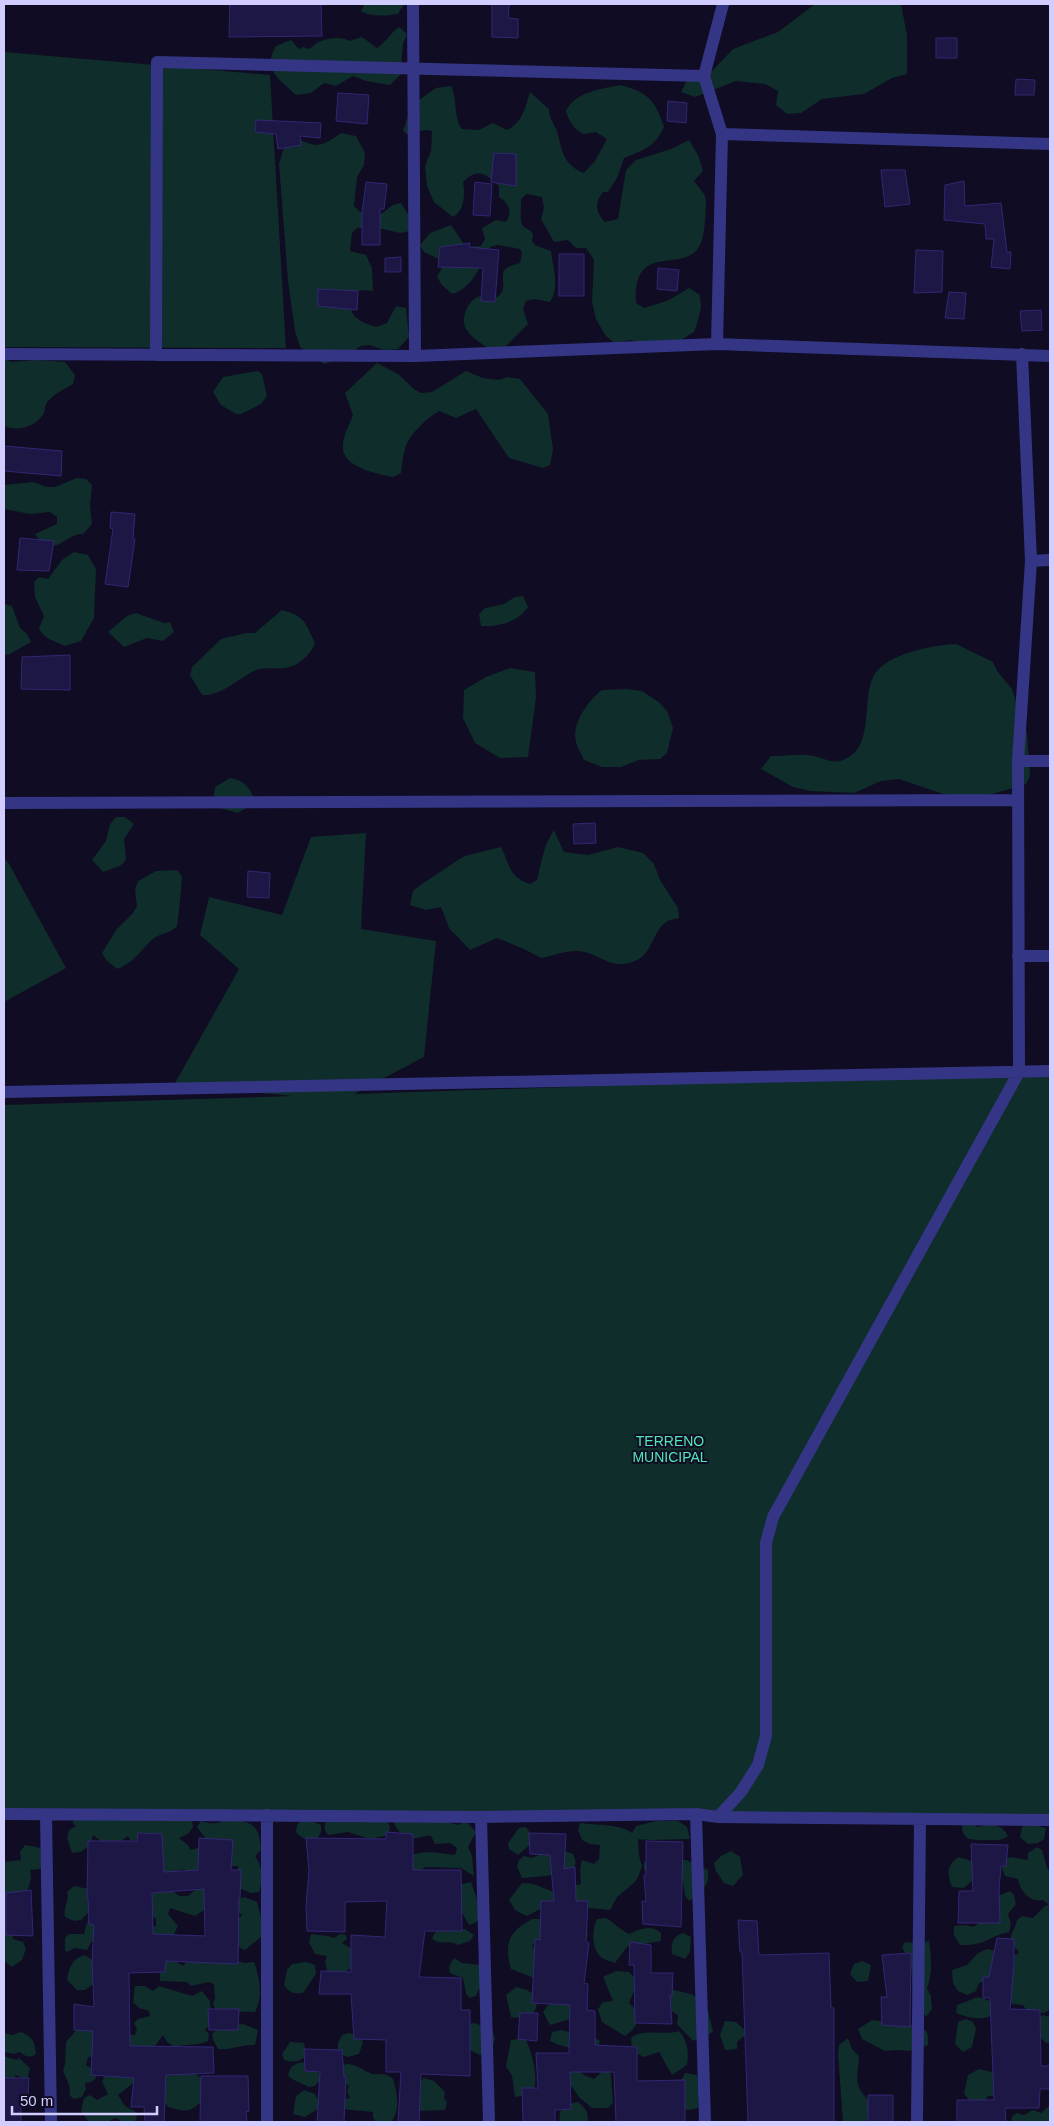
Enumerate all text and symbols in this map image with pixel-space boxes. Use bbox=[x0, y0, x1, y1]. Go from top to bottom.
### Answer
park label: TERRENO MUNICIPAL bbox=[632, 1433, 708, 1465]
scale bar bbox=[12, 2084, 158, 2116]
text: 50 m bbox=[20, 2092, 53, 2109]

